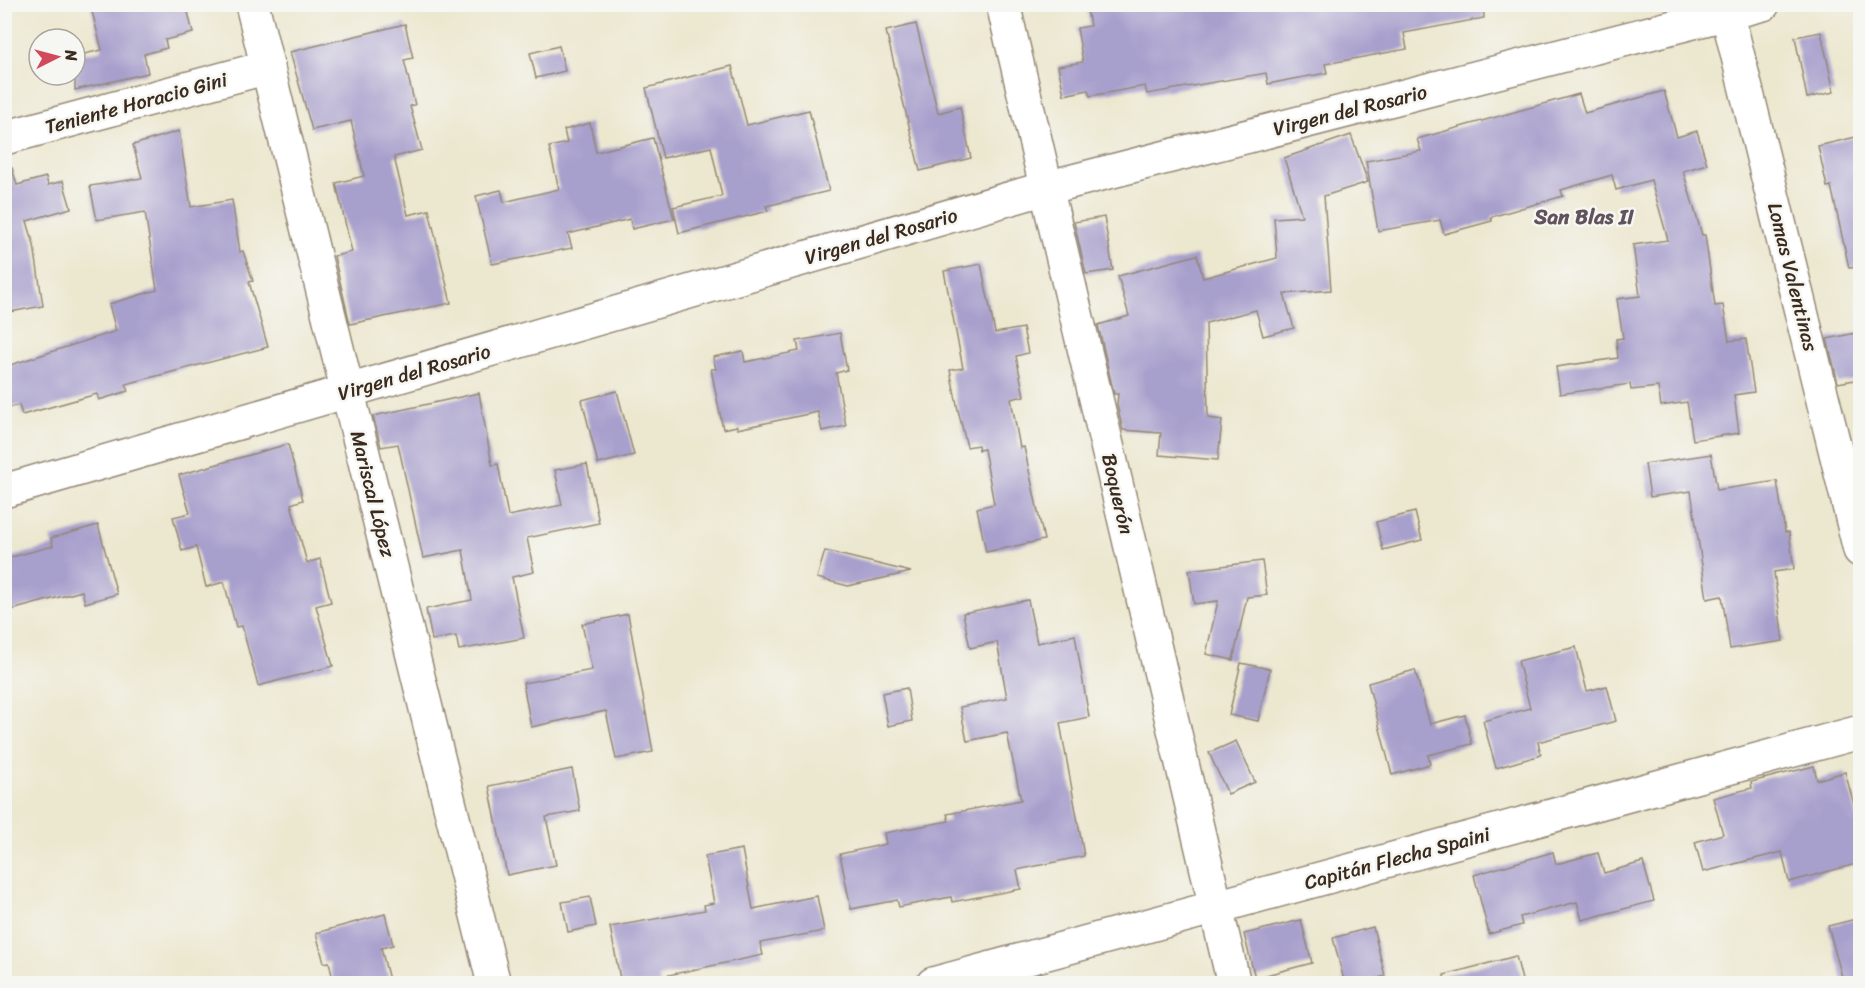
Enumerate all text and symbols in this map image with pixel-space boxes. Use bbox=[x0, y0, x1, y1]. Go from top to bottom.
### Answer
north arrow bbox=[27, 27, 87, 87]
text: N bbox=[56, 47, 87, 63]
street label: Teniente Horacio Gini bbox=[41, 62, 233, 145]
street label: Virgen del Rosario bbox=[1269, 74, 1431, 147]
street label: Virgen del Rosario bbox=[801, 198, 962, 275]
district label: San Blas II bbox=[1533, 198, 1634, 236]
street label: Lomas Valentinas bbox=[1757, 199, 1828, 356]
street label: Virgen del Rosario bbox=[334, 334, 495, 411]
street label: Mariscal López bbox=[340, 427, 405, 562]
street label: Boquerón bbox=[1091, 450, 1144, 538]
street label: Capitán Flecha Spaini bbox=[1300, 816, 1495, 900]

